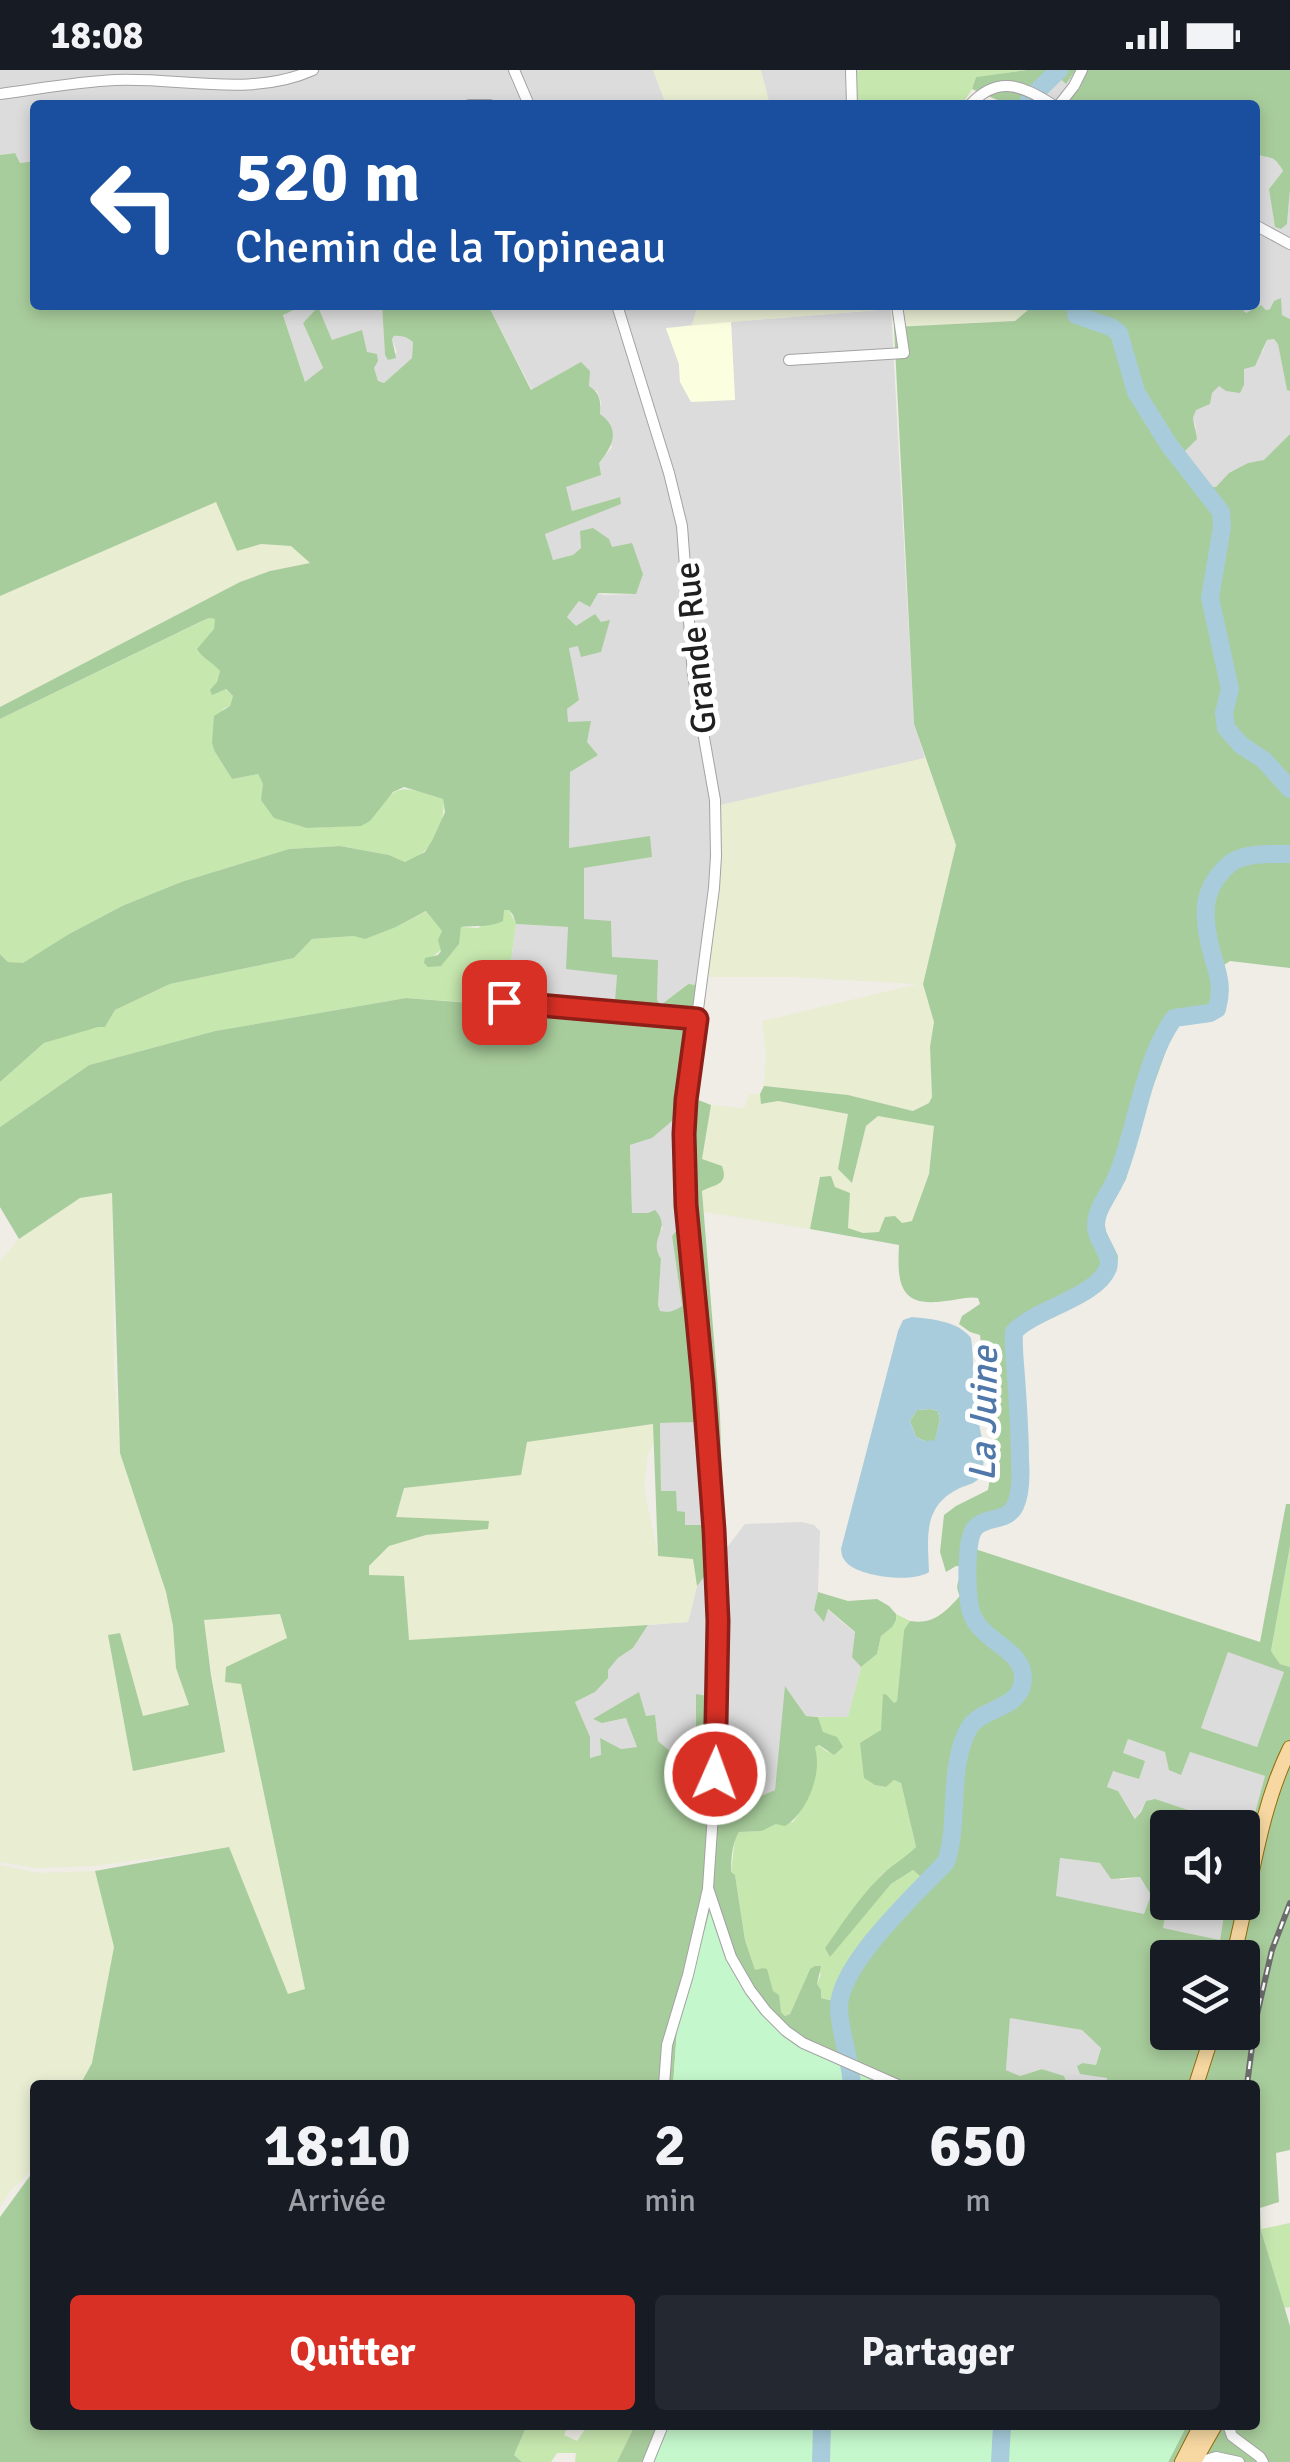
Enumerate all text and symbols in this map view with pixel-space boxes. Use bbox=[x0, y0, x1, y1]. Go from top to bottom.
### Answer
text: 18:08 bbox=[50, 12, 143, 59]
text: 520 m bbox=[235, 134, 420, 220]
icon: left bbox=[70, 140, 200, 270]
text: Chemin de la Topineau bbox=[235, 220, 666, 275]
street label: Grande Rue bbox=[665, 560, 726, 736]
pin bbox=[462, 960, 547, 1045]
icon: arrive bbox=[477, 975, 532, 1030]
water label: La Juine bbox=[959, 1344, 1008, 1482]
position arrow bbox=[663, 1722, 767, 1826]
map controls bbox=[1150, 1810, 1260, 2050]
button: sound bbox=[1150, 1810, 1260, 1920]
button: layers bbox=[1150, 1940, 1260, 2050]
text: 18:10 bbox=[263, 2109, 411, 2183]
text: 2 bbox=[654, 2109, 686, 2183]
text: 650 bbox=[929, 2109, 1027, 2183]
text: Arrivée bbox=[288, 2181, 386, 2220]
text: min bbox=[644, 2181, 696, 2220]
text: m bbox=[965, 2181, 991, 2220]
button: Quitter bbox=[70, 2295, 635, 2410]
button: Partager bbox=[655, 2295, 1220, 2410]

